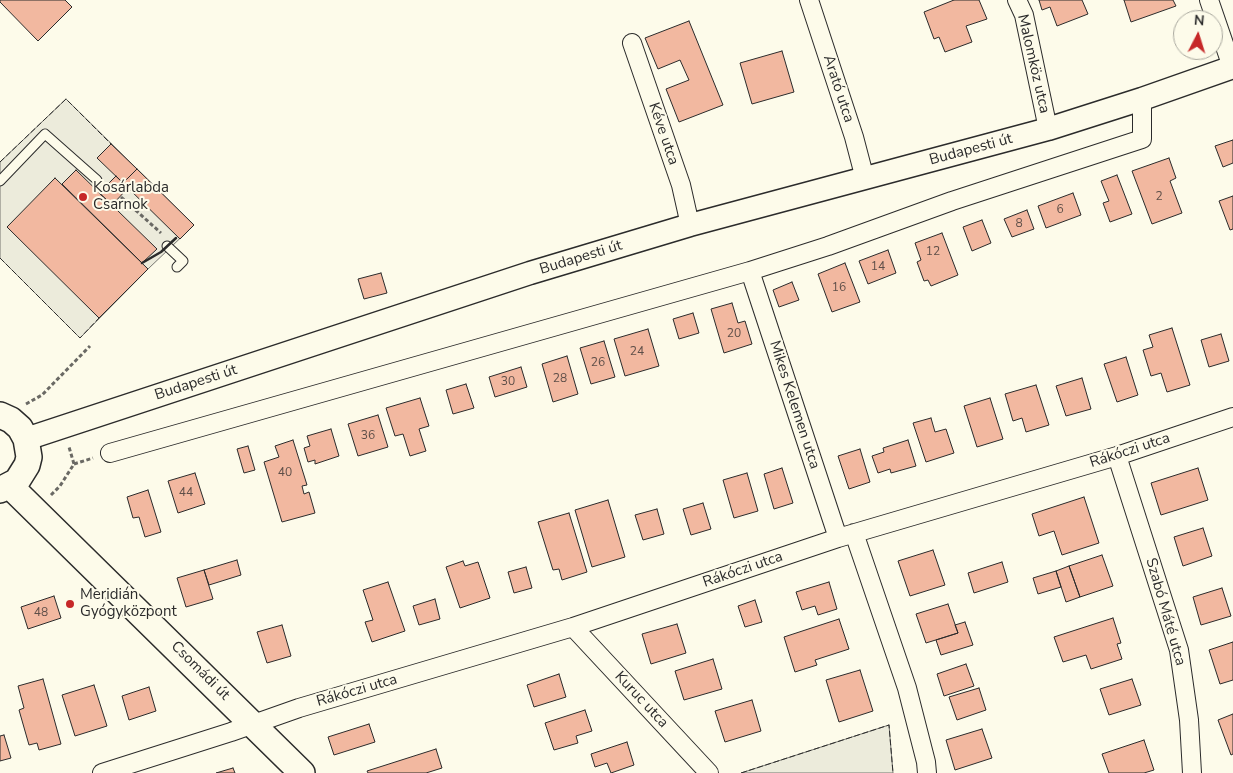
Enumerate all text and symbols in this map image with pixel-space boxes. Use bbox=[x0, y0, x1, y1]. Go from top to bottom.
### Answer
north arrow bbox=[1173, 10, 1223, 60]
text: N bbox=[1193, 11, 1205, 30]
street label: Malomköz utca bbox=[1013, 13, 1053, 115]
street label: Arató utca bbox=[819, 53, 857, 125]
street label: Kéve utca bbox=[644, 100, 682, 168]
street label: Budapesti út bbox=[927, 130, 1015, 170]
place label: Kosárlabda Csarnok bbox=[93, 179, 169, 214]
house number: 2 bbox=[1155, 190, 1163, 204]
marker: Kosárlabda Csarnok bbox=[77, 191, 89, 203]
house number: 6 bbox=[1056, 203, 1064, 217]
house number: 8 bbox=[1015, 217, 1023, 231]
street label: Budapesti út bbox=[538, 237, 624, 279]
house number: 12 bbox=[926, 245, 940, 259]
house number: 14 bbox=[871, 260, 885, 274]
house number: 16 bbox=[832, 281, 846, 295]
house number: 20 bbox=[727, 327, 741, 341]
street label: Mikes Kelemen utca bbox=[765, 339, 823, 471]
house number: 24 bbox=[630, 345, 644, 359]
house number: 26 bbox=[591, 356, 605, 370]
street label: Budapesti út bbox=[153, 361, 239, 405]
house number: 28 bbox=[553, 372, 567, 386]
house number: 30 bbox=[501, 375, 515, 389]
house number: 36 bbox=[361, 429, 375, 443]
street label: Rákóczi utca bbox=[1088, 430, 1172, 472]
house number: 40 bbox=[278, 466, 292, 480]
house number: 44 bbox=[179, 486, 193, 500]
street label: Rákóczi utca bbox=[701, 548, 785, 592]
street label: Szabó Máté utca bbox=[1141, 556, 1189, 668]
place label: Meridián Gyógyközpont bbox=[80, 586, 177, 621]
marker: Meridián Gyógyközpont bbox=[64, 598, 76, 610]
house number: 48 bbox=[34, 606, 48, 620]
street label: Csomádi út bbox=[167, 638, 233, 704]
street label: Kuruc utca bbox=[610, 668, 672, 732]
street label: Rákóczi utca bbox=[315, 671, 399, 711]

